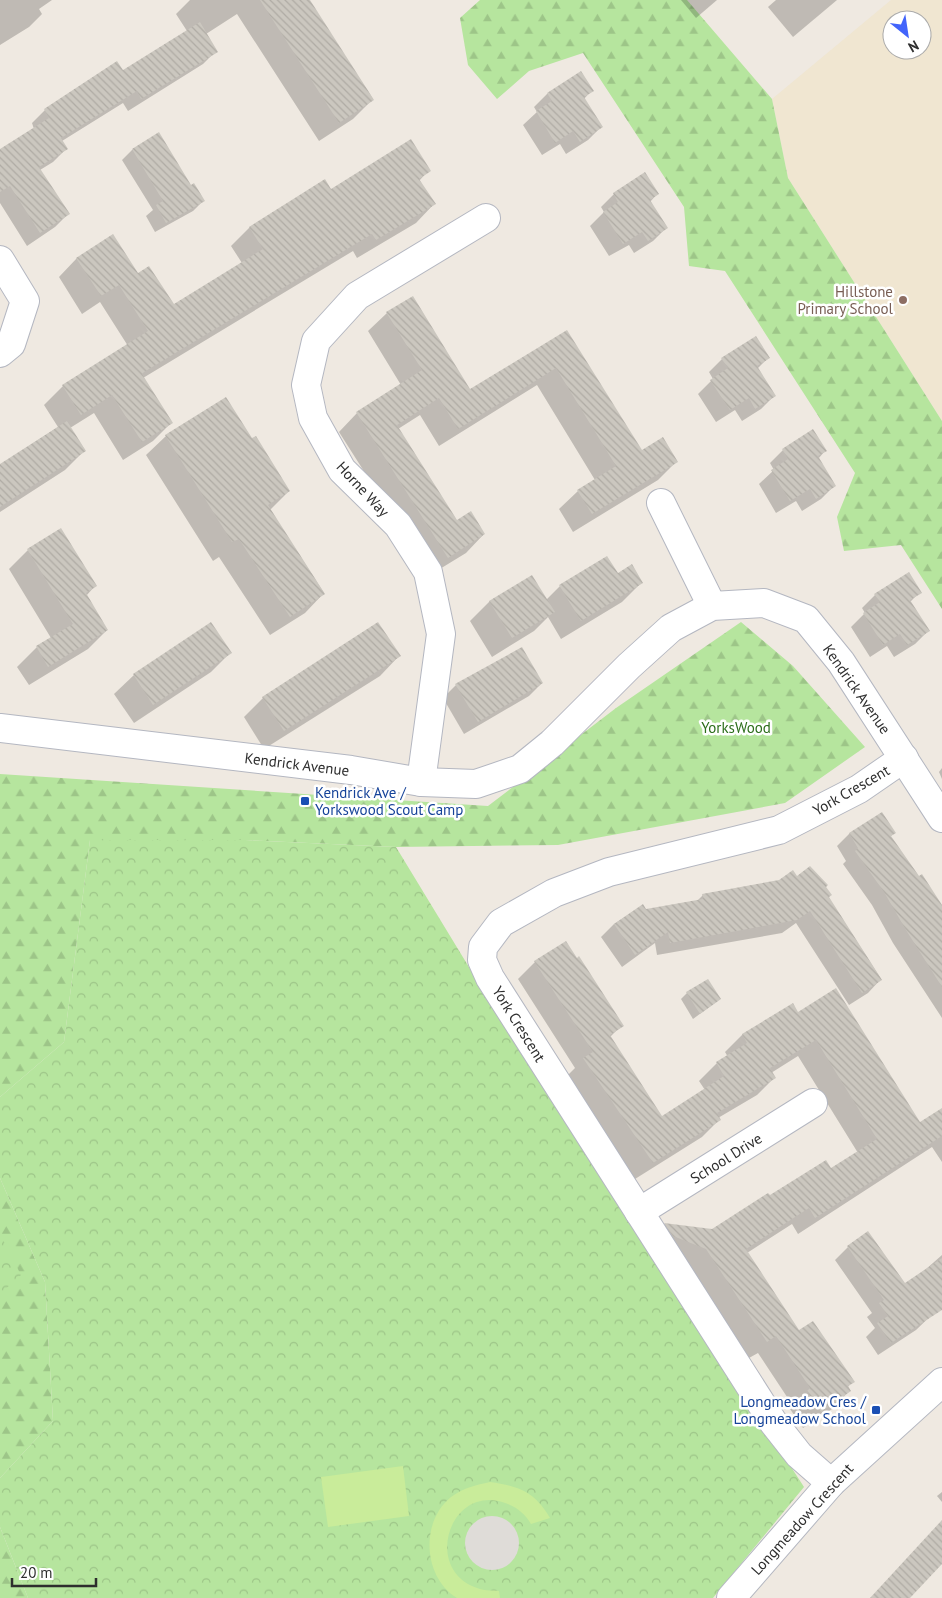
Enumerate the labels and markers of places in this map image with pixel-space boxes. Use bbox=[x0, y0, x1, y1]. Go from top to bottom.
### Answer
place label: Hillstone Primary School bbox=[797, 282, 894, 318]
marker: Hillstone Primary School bbox=[897, 294, 909, 306]
place label: Kendrick Ave / Yorkswood Scout Camp bbox=[315, 783, 463, 819]
marker: Kendrick Ave / Yorkswood Scout Camp bbox=[299, 795, 311, 807]
place label: Longmeadow Cres / Longmeadow School bbox=[734, 1392, 867, 1428]
marker: Longmeadow Cres / Longmeadow School bbox=[870, 1404, 882, 1416]

